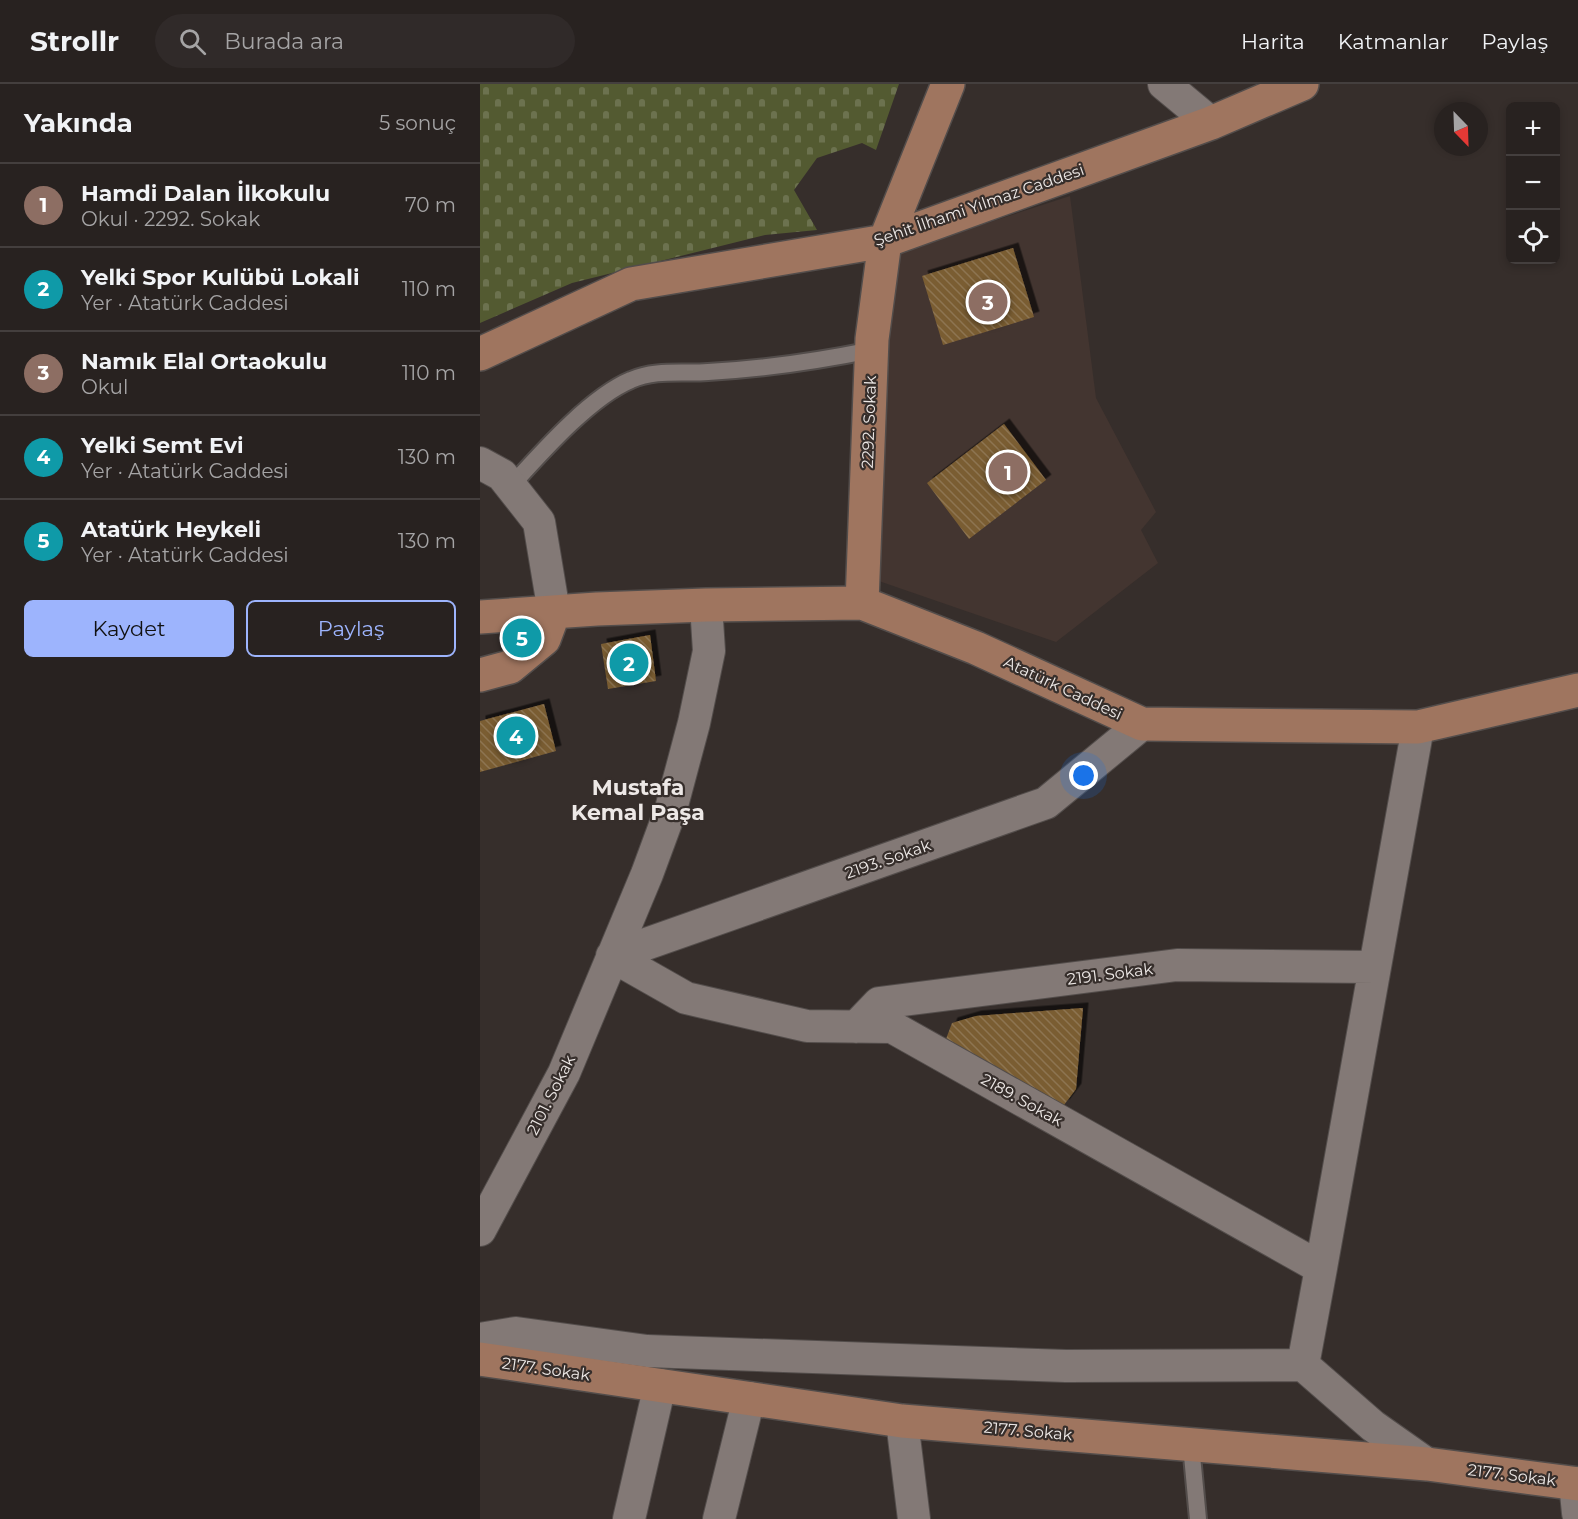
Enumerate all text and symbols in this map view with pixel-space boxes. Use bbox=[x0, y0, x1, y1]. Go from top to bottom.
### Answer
search box bbox=[155, 14, 575, 68]
text: Strollr bbox=[30, 24, 119, 58]
icon: search bbox=[176, 25, 209, 58]
text: Burada ara bbox=[224, 28, 344, 55]
text: Harita bbox=[1241, 29, 1305, 54]
text: Katmanlar bbox=[1338, 29, 1449, 54]
text: Paylaş bbox=[1482, 29, 1548, 54]
north arrow bbox=[1434, 102, 1488, 156]
map controls bbox=[1506, 102, 1560, 264]
button: + bbox=[1506, 102, 1560, 156]
text: Yakında bbox=[24, 107, 133, 139]
text: 5 sonuç bbox=[379, 111, 456, 135]
button: − bbox=[1506, 156, 1560, 210]
street label: Şehit İlhami Yılmaz Caddesi bbox=[871, 160, 1087, 250]
text: Hamdi Dalan İlkokulu bbox=[81, 180, 330, 207]
text: 1 bbox=[40, 193, 47, 217]
text: 70 m bbox=[405, 193, 456, 217]
text: Okul · 2292. Sokak bbox=[81, 207, 260, 231]
button: locate bbox=[1506, 210, 1560, 264]
text: Yelki Spor Kulübü Lokali bbox=[81, 264, 360, 291]
text: 2 bbox=[38, 277, 49, 301]
text: 110 m bbox=[402, 277, 456, 301]
pin: 3 bbox=[968, 280, 1008, 324]
text: Yer · Atatürk Caddesi bbox=[81, 291, 289, 315]
text: Namık Elal Ortaokulu bbox=[81, 348, 327, 375]
text: 3 bbox=[38, 361, 49, 385]
text: 110 m bbox=[402, 361, 456, 385]
text: Okul bbox=[81, 375, 128, 399]
street label: 2292. Sokak bbox=[858, 375, 880, 469]
text: Yelki Semt Evi bbox=[81, 432, 244, 459]
text: 4 bbox=[37, 445, 50, 469]
text: 130 m bbox=[398, 445, 456, 469]
pin: 1 bbox=[988, 450, 1028, 494]
text: Yer · Atatürk Caddesi bbox=[81, 459, 289, 483]
text: Atatürk Heykeli bbox=[81, 516, 261, 543]
text: 5 bbox=[38, 529, 49, 553]
text: 130 m bbox=[398, 529, 456, 553]
text: Yer · Atatürk Caddesi bbox=[81, 543, 289, 567]
button: Kaydet bbox=[24, 600, 234, 657]
button: Paylaş bbox=[246, 600, 456, 657]
pin: 5 bbox=[502, 616, 542, 660]
pin: 2 bbox=[610, 640, 648, 686]
street label: Atatürk Caddesi bbox=[1001, 652, 1125, 724]
pin: 4 bbox=[496, 714, 536, 758]
your location bbox=[1069, 761, 1098, 790]
district label: Mustafa Kemal Paşa bbox=[571, 774, 705, 826]
street label: 2193. Sokak bbox=[843, 835, 934, 883]
street label: 2191. Sokak bbox=[1066, 959, 1154, 989]
street label: 2101. Sokak bbox=[523, 1051, 579, 1138]
street label: 2189. Sokak bbox=[978, 1070, 1067, 1130]
street label: 2177. Sokak bbox=[501, 1353, 592, 1385]
street label: 2177. Sokak bbox=[983, 1418, 1073, 1444]
street label: 2177. Sokak bbox=[1467, 1460, 1558, 1490]

